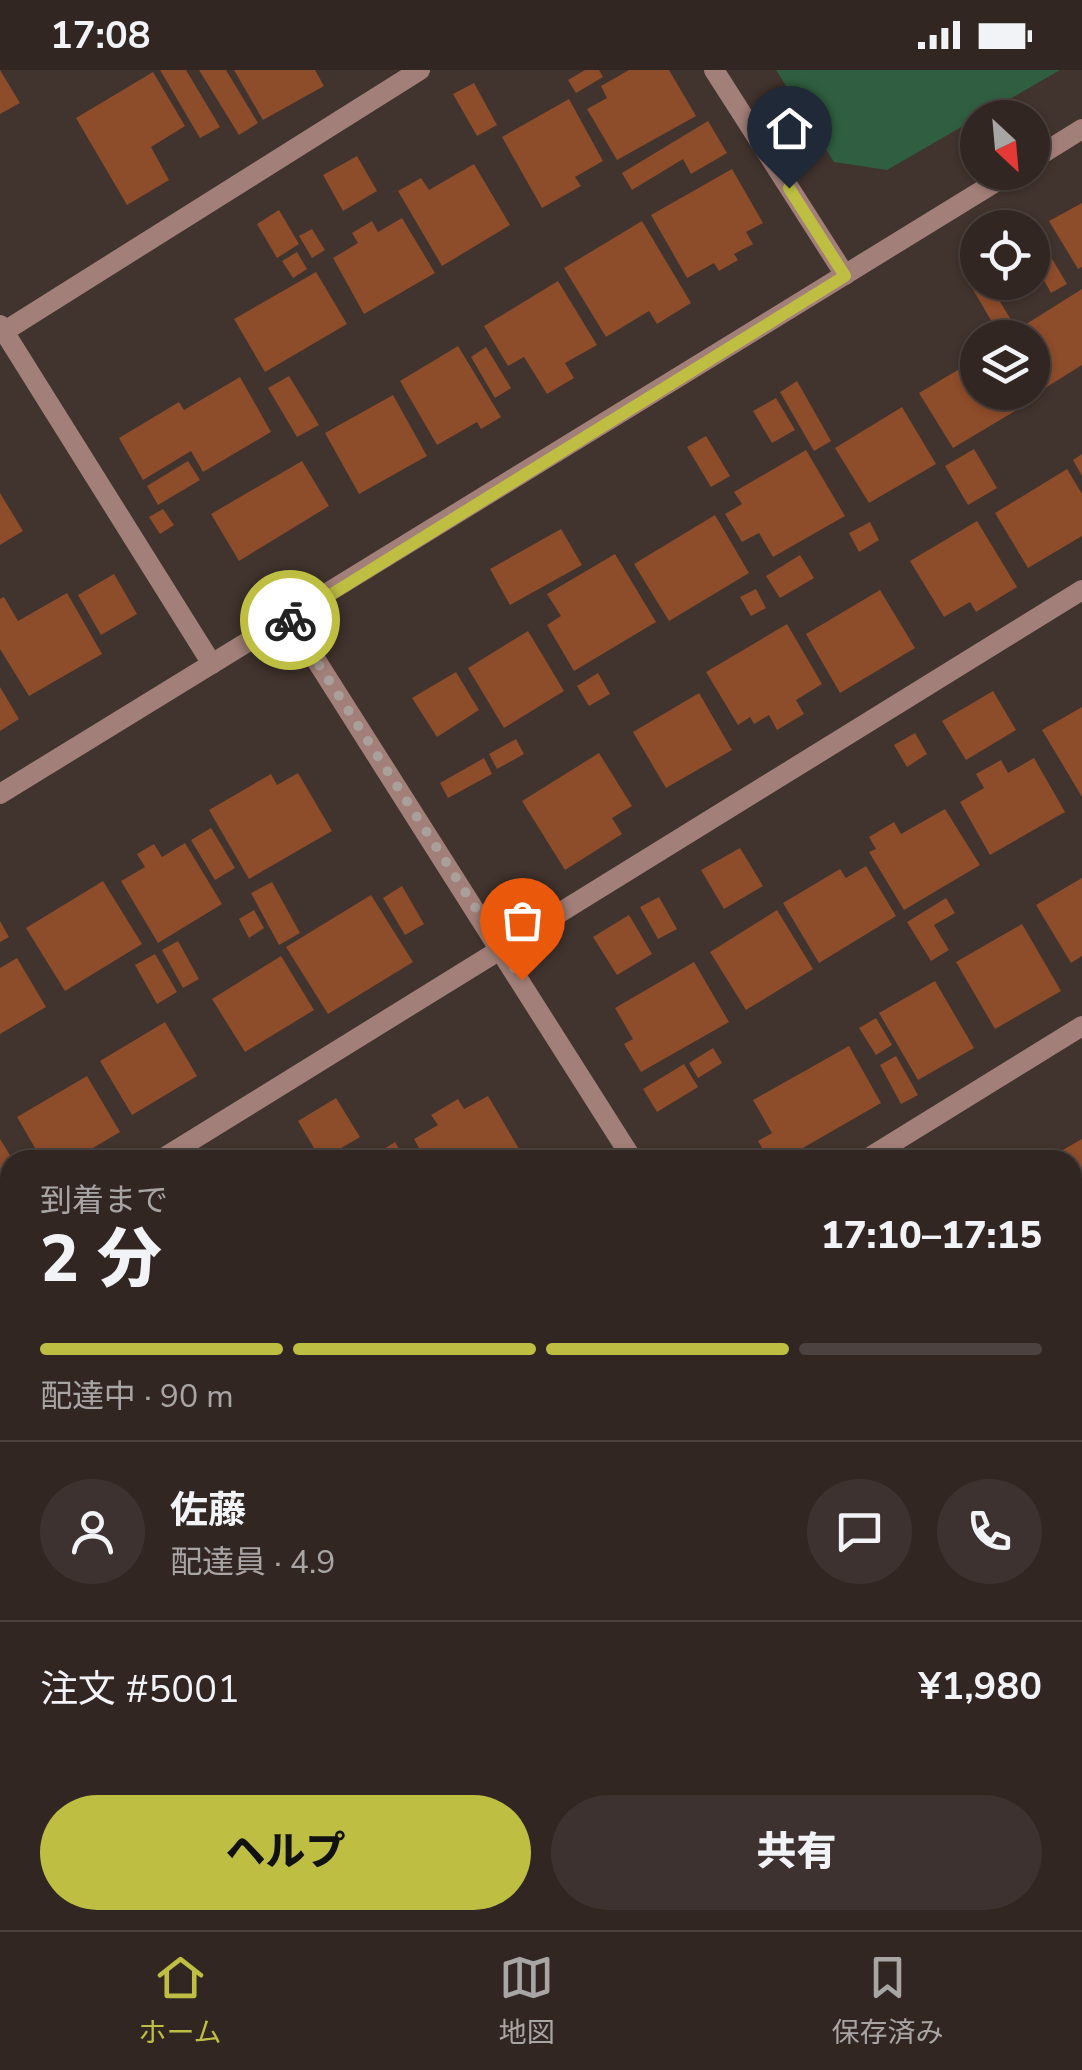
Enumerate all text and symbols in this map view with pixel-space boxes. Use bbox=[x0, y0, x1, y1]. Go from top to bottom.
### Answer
text: 17:08 bbox=[50, 10, 151, 61]
pin bbox=[747, 86, 832, 189]
north arrow bbox=[960, 100, 1050, 190]
map controls bbox=[960, 100, 1050, 410]
icon: home bbox=[762, 101, 817, 156]
button: locate bbox=[960, 210, 1050, 300]
button: layers bbox=[960, 320, 1050, 410]
courier bbox=[240, 570, 340, 670]
icon: bike bbox=[263, 593, 318, 648]
pin bbox=[480, 878, 565, 981]
icon: bag bbox=[495, 893, 550, 948]
text: 到着まで bbox=[40, 1179, 168, 1222]
text: 17:10–17:15 bbox=[821, 1210, 1042, 1261]
text: 2 分 bbox=[40, 1215, 162, 1304]
text: 配達中 · 90 m bbox=[40, 1375, 234, 1418]
button: person bbox=[40, 1479, 145, 1584]
button: chat bbox=[807, 1479, 912, 1584]
button: phone bbox=[937, 1479, 1042, 1584]
text: 佐藤 bbox=[170, 1485, 246, 1536]
text: 配達員 · 4.9 bbox=[170, 1541, 335, 1584]
text: ¥1,980 bbox=[919, 1661, 1042, 1712]
text: 注文 #5001 bbox=[40, 1664, 240, 1715]
button: ヘルプ bbox=[40, 1795, 531, 1910]
button: 共有 bbox=[551, 1795, 1042, 1910]
tab: ホーム bbox=[138, 1950, 222, 2052]
tab: 地図 bbox=[499, 1950, 555, 2052]
tab: 保存済み bbox=[831, 1950, 944, 2052]

